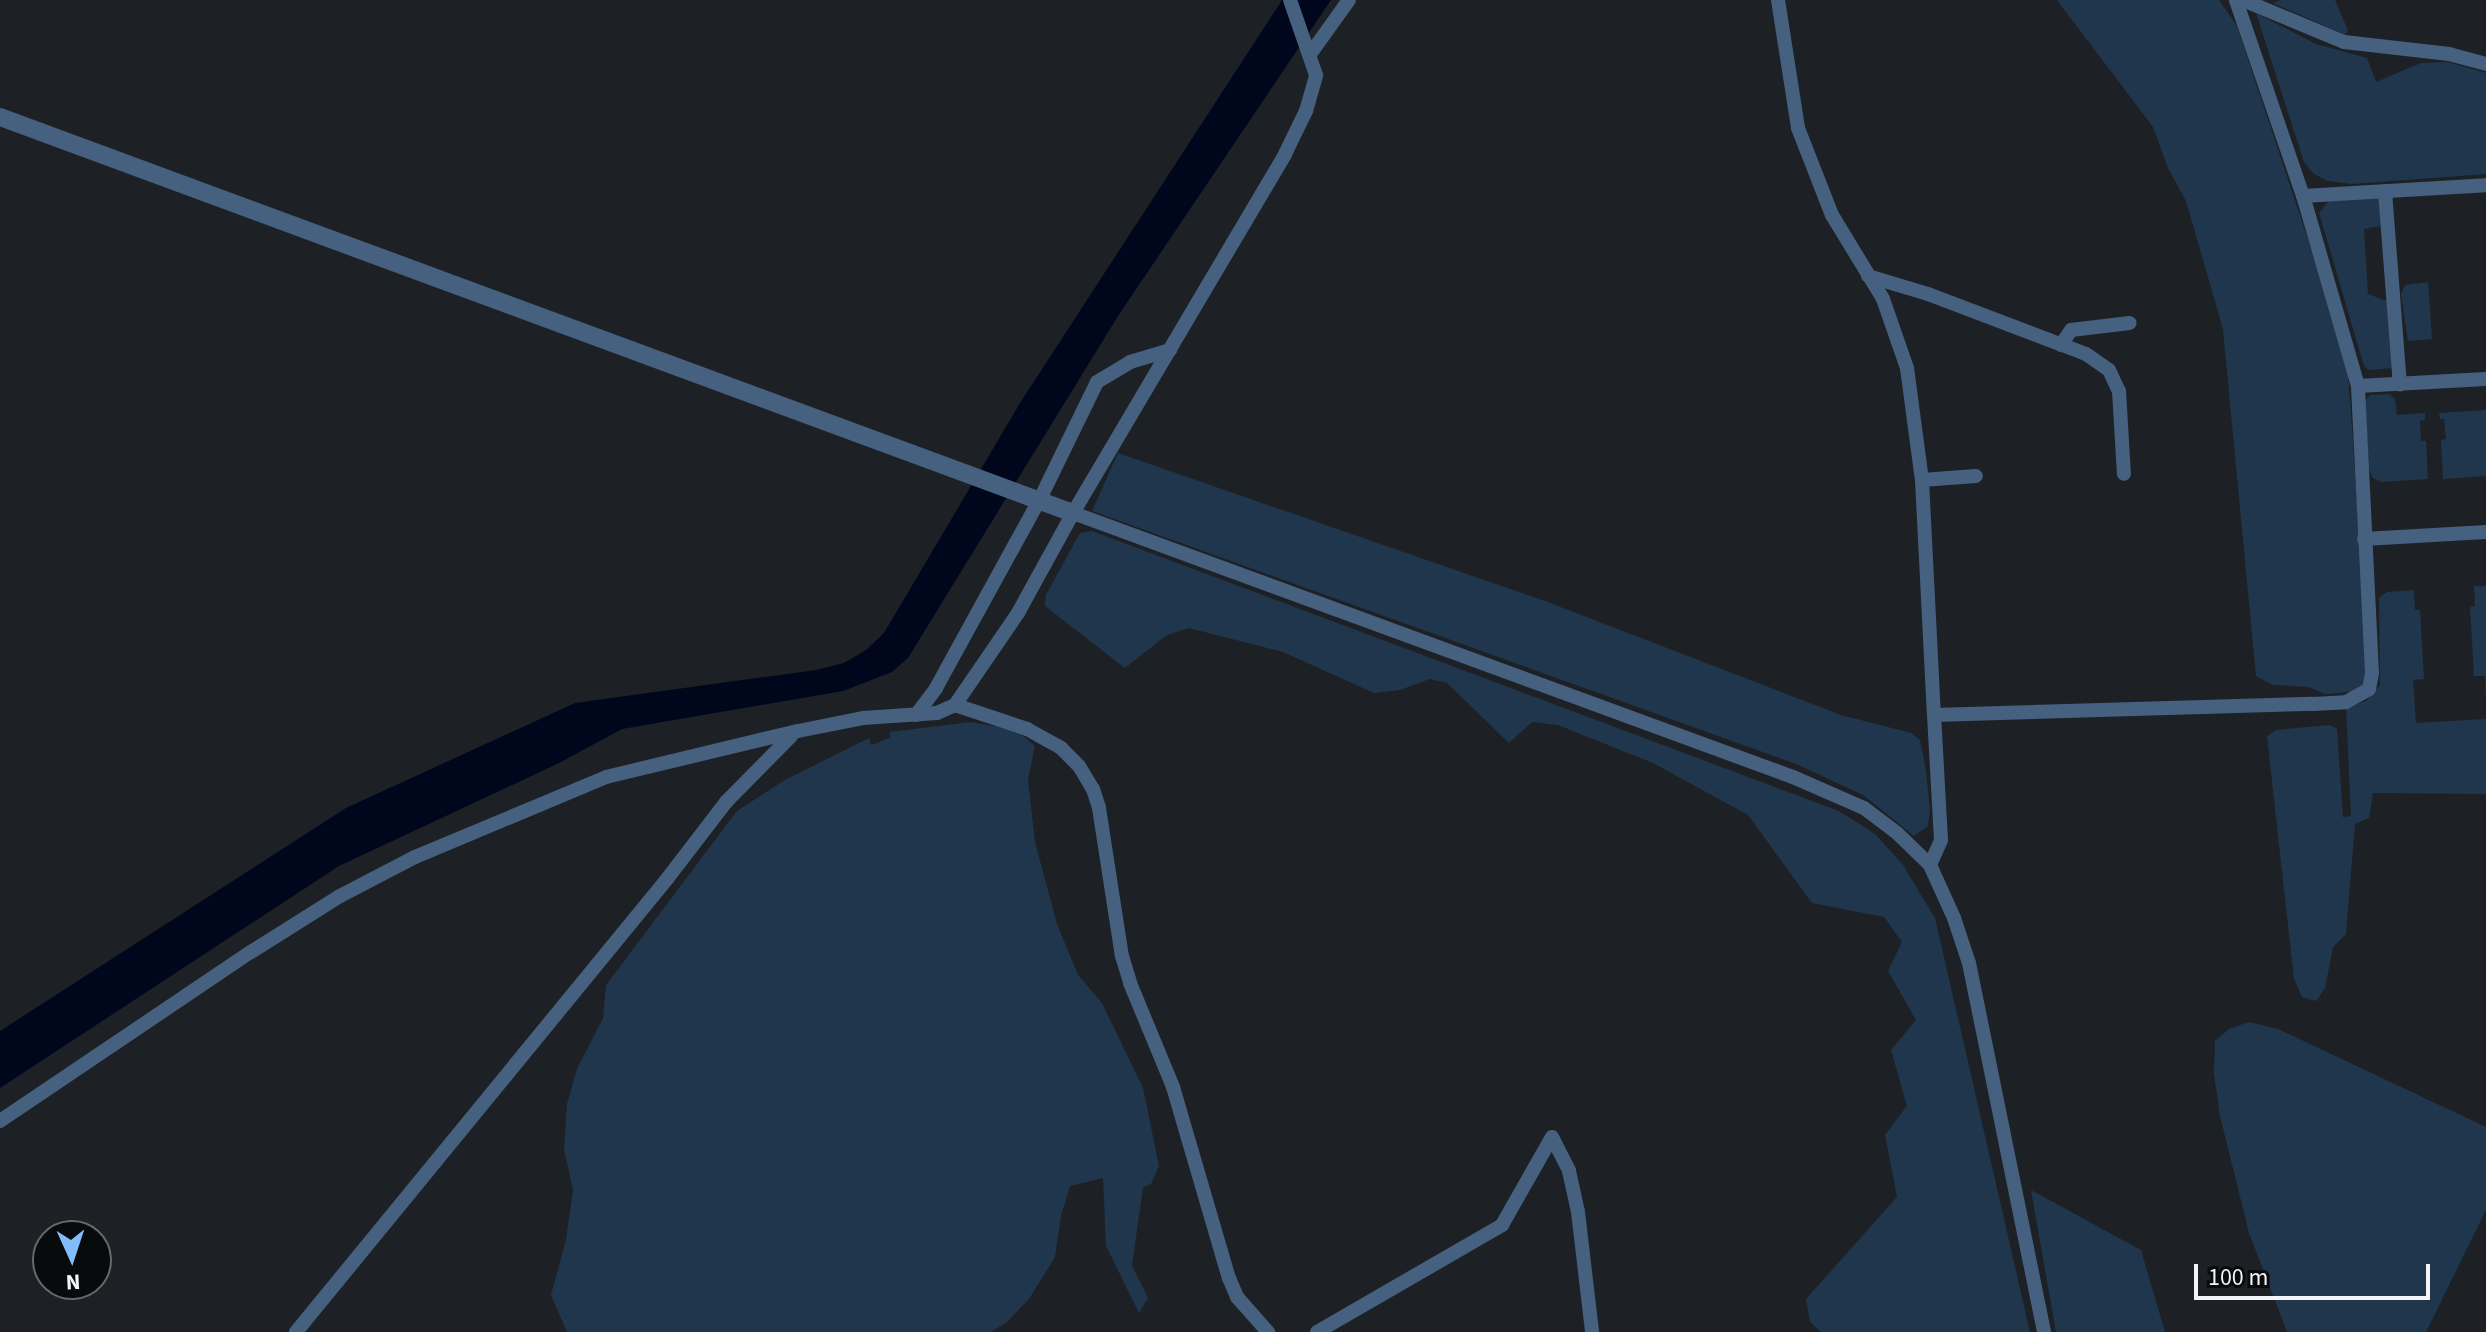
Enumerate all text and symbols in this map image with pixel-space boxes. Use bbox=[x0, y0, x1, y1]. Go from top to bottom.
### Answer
north arrow bbox=[32, 1220, 112, 1300]
scale bar bbox=[2198, 1248, 2434, 1298]
text: 100 m bbox=[2208, 1260, 2268, 1295]
text: N bbox=[65, 1266, 81, 1298]

